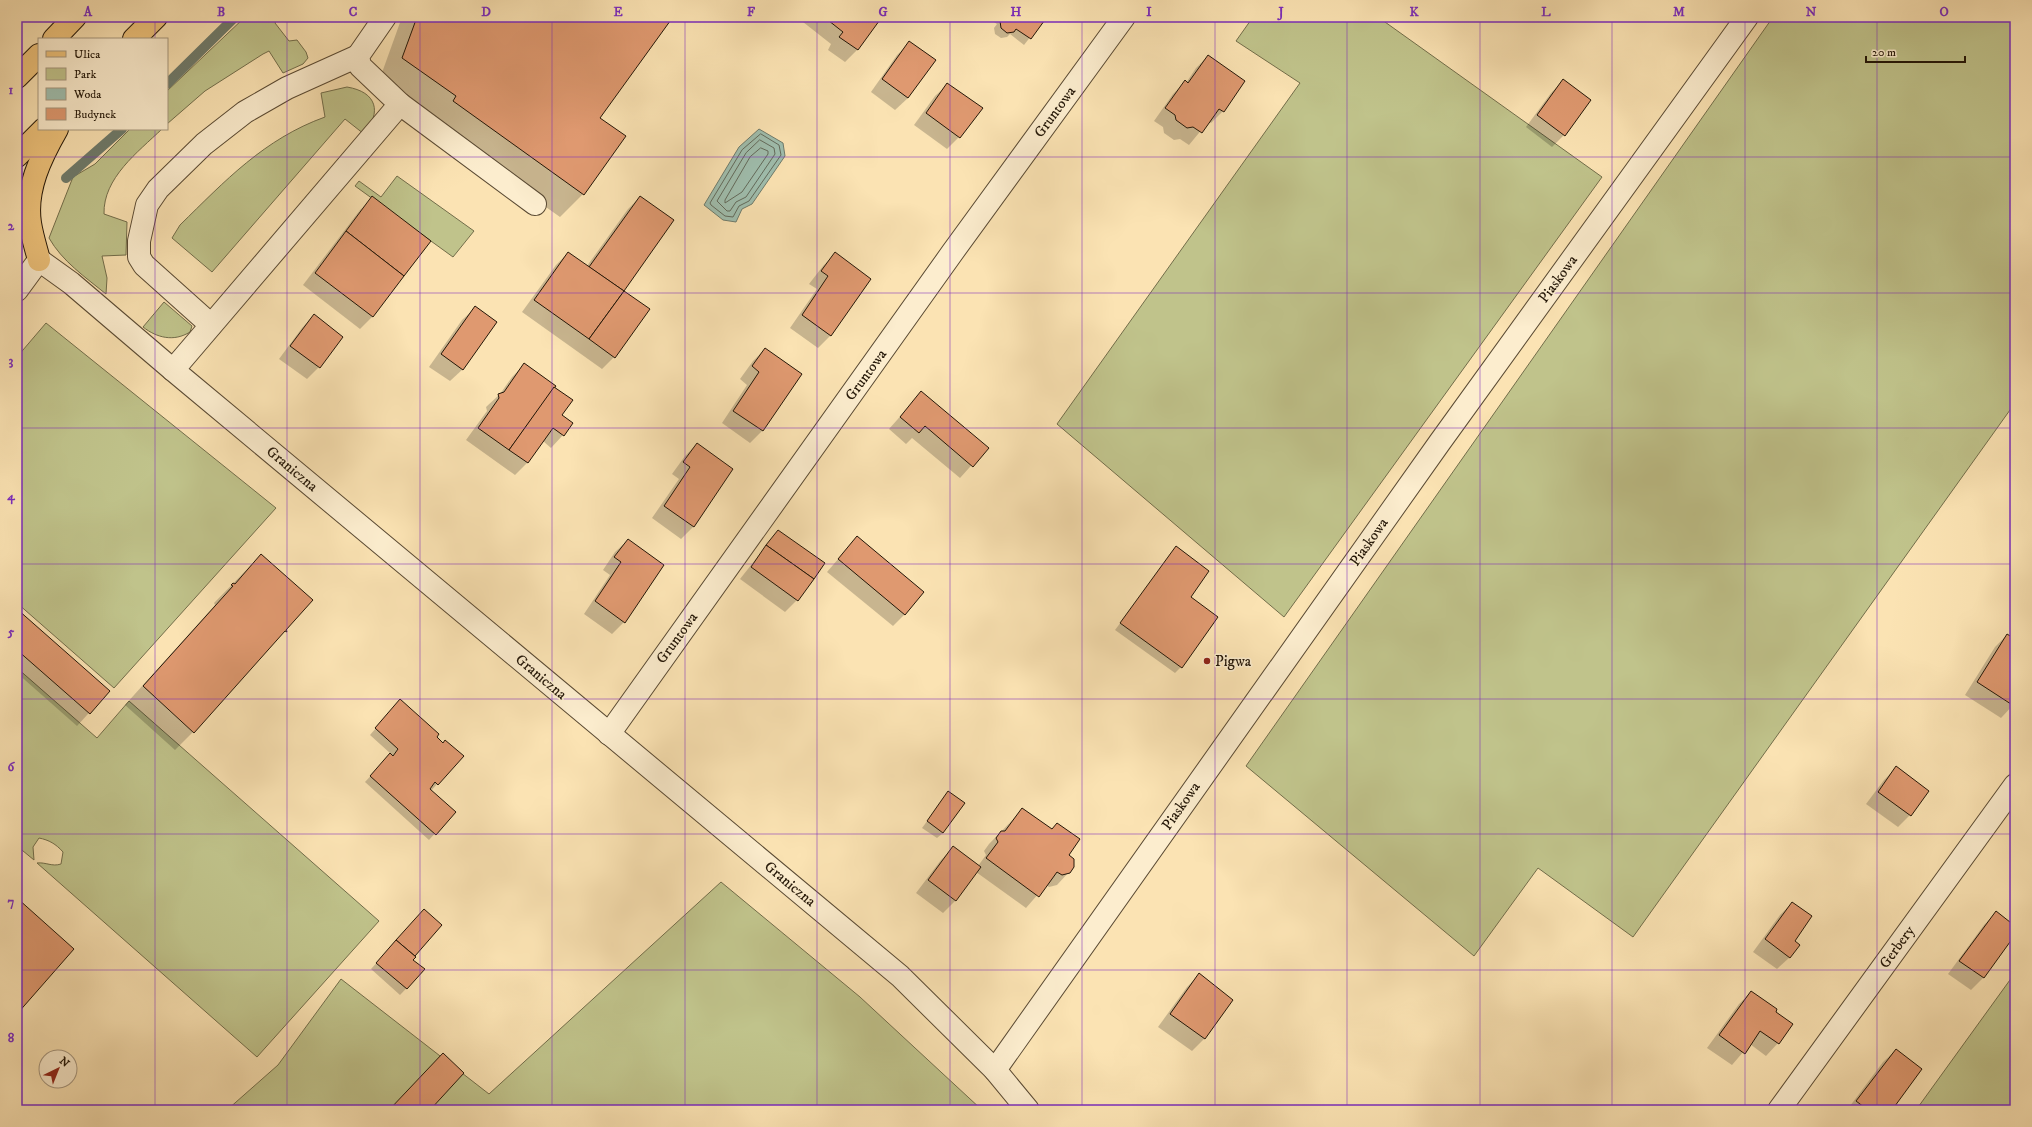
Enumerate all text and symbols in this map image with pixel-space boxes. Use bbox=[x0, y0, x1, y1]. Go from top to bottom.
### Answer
text: A bbox=[83, 4, 93, 20]
text: B bbox=[217, 4, 225, 20]
text: C bbox=[349, 4, 358, 20]
text: D bbox=[481, 4, 491, 20]
text: E bbox=[613, 4, 623, 20]
text: F bbox=[747, 4, 756, 20]
text: G bbox=[878, 4, 888, 20]
text: H bbox=[1011, 4, 1022, 20]
text: I bbox=[1146, 4, 1152, 20]
text: J bbox=[1276, 4, 1284, 21]
text: K bbox=[1409, 4, 1419, 20]
text: L bbox=[1541, 4, 1551, 20]
text: M bbox=[1673, 4, 1685, 20]
text: N bbox=[1806, 4, 1817, 20]
text: O bbox=[1939, 4, 1949, 20]
legend bbox=[38, 38, 168, 130]
scale bar bbox=[1866, 38, 1965, 64]
text: 20 m bbox=[1872, 45, 1896, 60]
text: Ulica bbox=[74, 47, 101, 62]
text: Park bbox=[74, 67, 96, 82]
text: 1 bbox=[9, 82, 14, 98]
street label: Gruntowa bbox=[1030, 82, 1080, 141]
text: Woda bbox=[73, 87, 102, 102]
text: Budynek bbox=[74, 107, 116, 122]
text: 2 bbox=[8, 218, 15, 234]
street label: Piaskowa bbox=[1534, 251, 1582, 307]
street label: Gruntowa bbox=[841, 345, 891, 404]
text: 3 bbox=[9, 353, 14, 369]
street label: Graniczna bbox=[262, 442, 322, 496]
text: 4 bbox=[6, 488, 15, 505]
street label: Piaskowa bbox=[1346, 514, 1393, 570]
street label: Gruntowa bbox=[652, 608, 702, 667]
text: 5 bbox=[7, 624, 15, 640]
street label: Graniczna bbox=[511, 650, 571, 704]
place label: Pigwa bbox=[1215, 652, 1252, 671]
marker: Pigwa bbox=[1202, 656, 1212, 666]
text: 6 bbox=[8, 759, 16, 775]
street label: Piaskowa bbox=[1158, 778, 1205, 834]
street label: Graniczna bbox=[760, 857, 820, 911]
text: 7 bbox=[8, 894, 15, 910]
street label: Gerbery bbox=[1875, 921, 1919, 972]
text: 8 bbox=[8, 1030, 15, 1046]
north arrow bbox=[38, 1049, 78, 1089]
text: N bbox=[56, 1054, 72, 1071]

